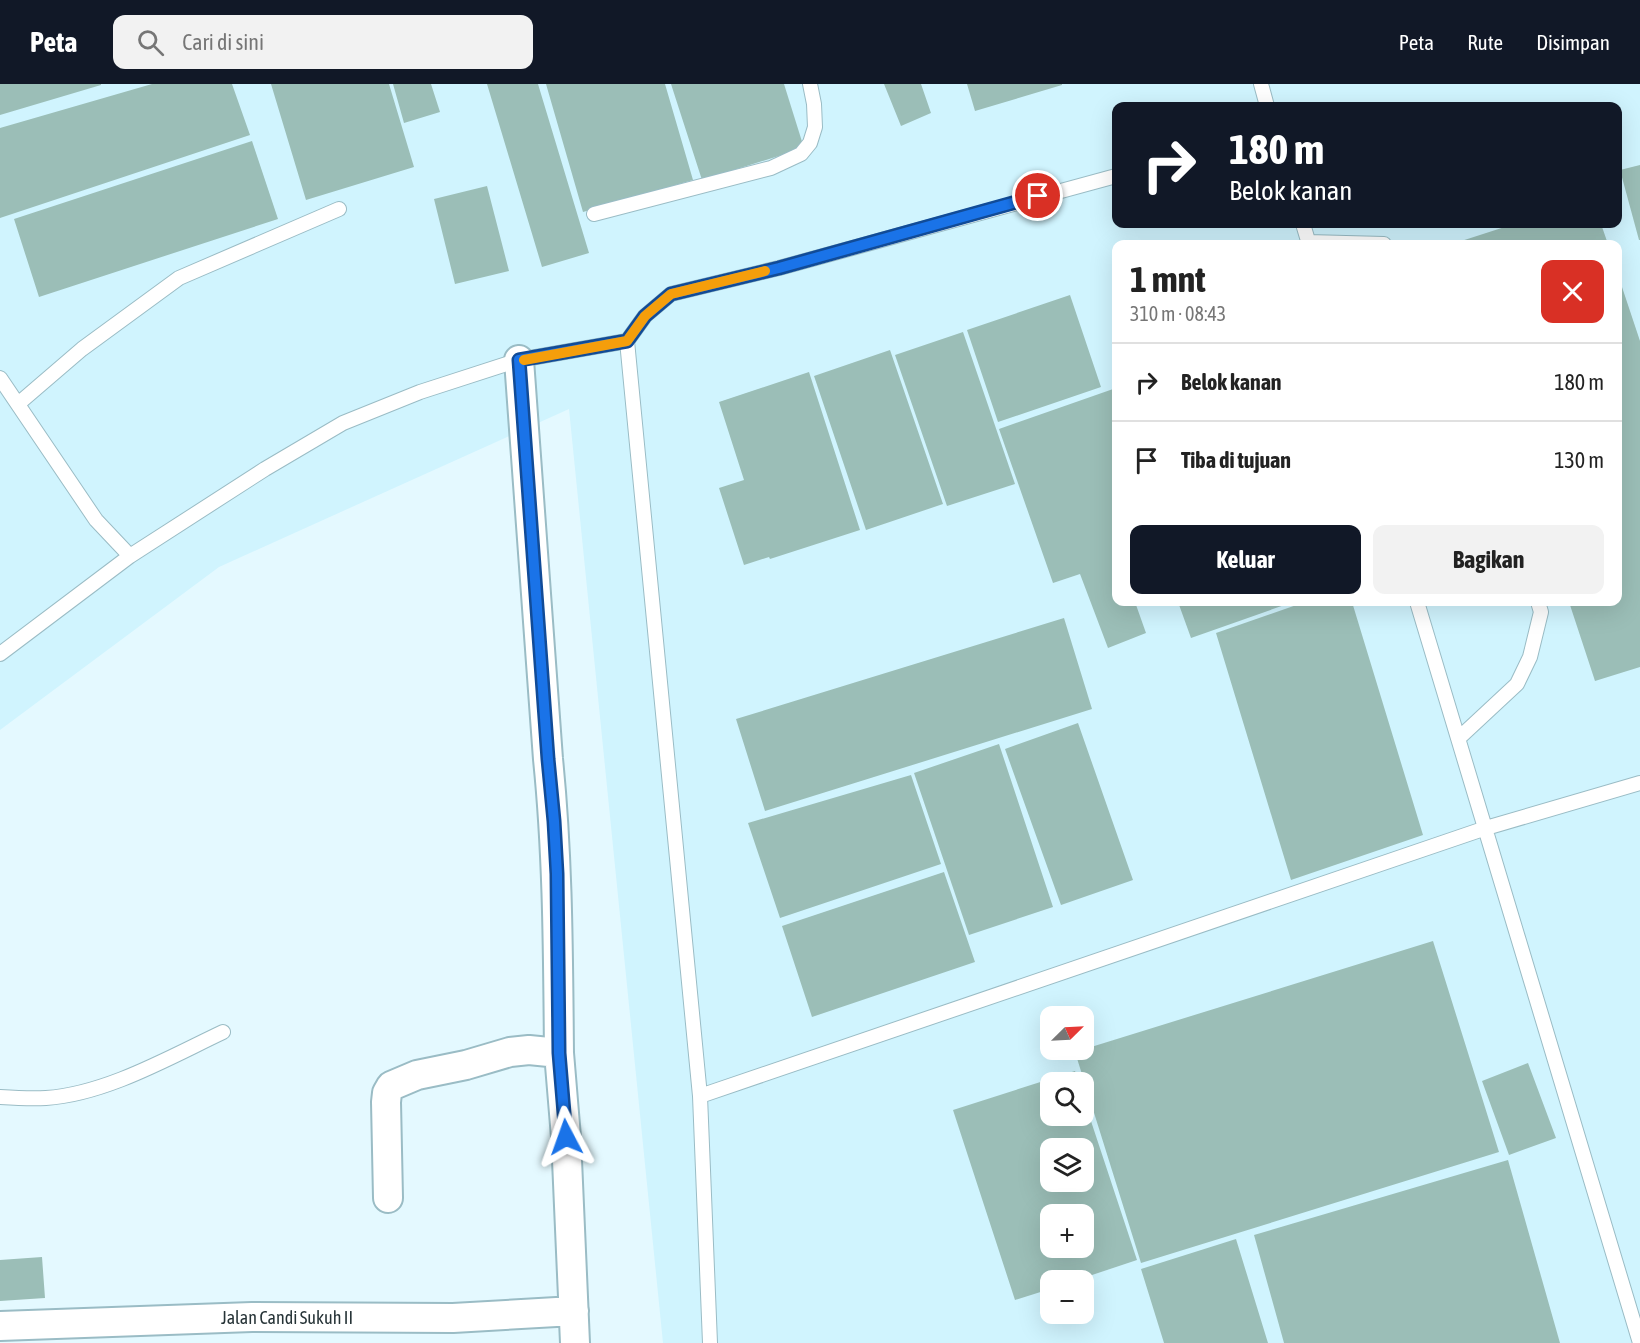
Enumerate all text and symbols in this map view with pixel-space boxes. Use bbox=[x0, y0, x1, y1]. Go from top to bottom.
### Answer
search box bbox=[113, 15, 533, 69]
text: Peta bbox=[30, 26, 77, 58]
icon: search bbox=[134, 26, 167, 59]
text: Cari di sini bbox=[182, 29, 264, 55]
text: Peta bbox=[1399, 30, 1434, 54]
text: Rute bbox=[1467, 30, 1503, 54]
text: Disimpan bbox=[1536, 30, 1610, 54]
text: 180 m bbox=[1229, 125, 1324, 173]
icon: right bbox=[1130, 126, 1208, 204]
pin bbox=[1012, 170, 1063, 221]
text: Belok kanan bbox=[1229, 175, 1352, 206]
icon: arrive bbox=[1021, 179, 1054, 212]
text: 1 mnt bbox=[1130, 258, 1206, 300]
button: close bbox=[1541, 260, 1604, 323]
text: 310 m · 08:43 bbox=[1130, 302, 1226, 325]
icon: right bbox=[1130, 366, 1163, 399]
text: Belok kanan bbox=[1181, 369, 1282, 395]
text: 180 m bbox=[1554, 369, 1604, 395]
icon: arrive bbox=[1130, 444, 1163, 477]
text: Tiba di tujuan bbox=[1181, 447, 1291, 473]
text: 130 m bbox=[1554, 447, 1604, 473]
button: Keluar bbox=[1130, 525, 1361, 594]
button: Bagikan bbox=[1373, 525, 1604, 594]
north arrow bbox=[1040, 1006, 1094, 1060]
map controls bbox=[1040, 1006, 1094, 1324]
button: search bbox=[1040, 1072, 1094, 1126]
position arrow bbox=[534, 1105, 598, 1169]
button: layers bbox=[1040, 1138, 1094, 1192]
button: + bbox=[1040, 1204, 1094, 1258]
button: − bbox=[1040, 1270, 1094, 1324]
street label: Jalan Candi Sukuh II bbox=[221, 1307, 353, 1328]

